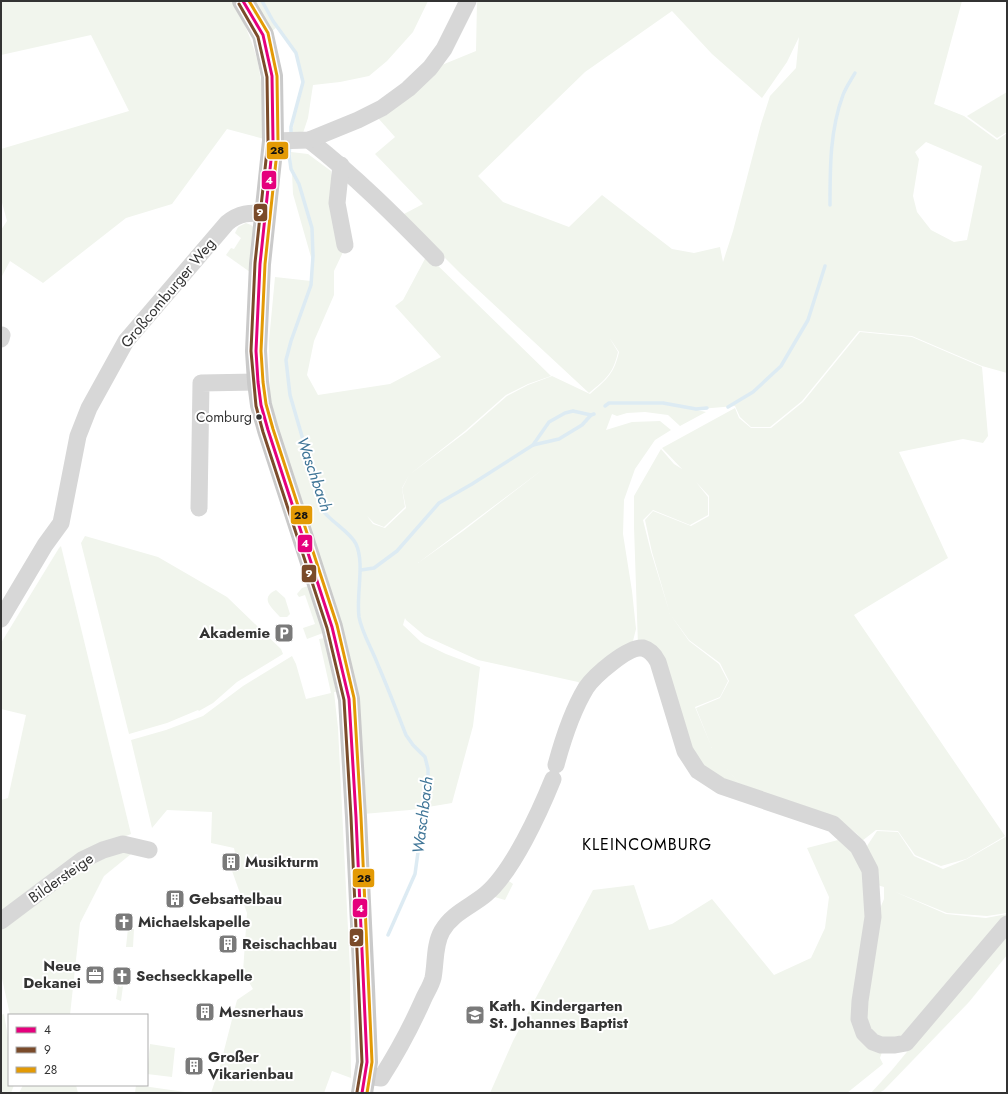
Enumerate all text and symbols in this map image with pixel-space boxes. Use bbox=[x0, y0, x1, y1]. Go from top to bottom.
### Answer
line badge: 28 bbox=[266, 141, 289, 160]
text: 28 bbox=[270, 142, 284, 158]
line badge: 4 bbox=[261, 170, 277, 190]
text: 4 bbox=[265, 172, 273, 188]
line badge: 9 bbox=[253, 203, 268, 222]
text: 9 bbox=[256, 204, 264, 220]
street label: Großcomburger Weg bbox=[115, 233, 221, 353]
place label: Comburg bbox=[196, 407, 252, 427]
marker: Comburg bbox=[254, 412, 264, 422]
water label: Waschbach bbox=[291, 434, 338, 515]
line badge: 28 bbox=[290, 505, 313, 525]
text: 28 bbox=[294, 507, 308, 523]
line badge: 4 bbox=[297, 534, 313, 553]
text: 4 bbox=[301, 535, 309, 551]
line badge: 9 bbox=[301, 564, 317, 583]
text: 9 bbox=[305, 565, 313, 581]
place label: Akademie bbox=[198, 622, 270, 644]
parking icon: Akademie bbox=[273, 622, 295, 644]
water label: Waschbach bbox=[406, 775, 439, 855]
district label: KLEINCOMBURG bbox=[582, 833, 712, 856]
street label: Bildersteige bbox=[24, 847, 98, 908]
building icon: Musikturm bbox=[220, 851, 242, 873]
place label: Musikturm bbox=[245, 851, 319, 873]
line badge: 28 bbox=[352, 868, 375, 888]
text: 28 bbox=[357, 870, 371, 886]
building icon: Gebsattelbau bbox=[164, 888, 186, 910]
place label: Gebsattelbau bbox=[189, 888, 282, 910]
line badge: 4 bbox=[352, 898, 368, 918]
text: 4 bbox=[356, 900, 364, 916]
church icon: Michaelskapelle bbox=[113, 911, 135, 933]
place label: Michaelskapelle bbox=[138, 911, 251, 933]
line badge: 9 bbox=[349, 928, 364, 947]
text: 9 bbox=[352, 930, 360, 946]
building icon: Reischachbau bbox=[217, 933, 239, 955]
place label: Reischachbau bbox=[242, 933, 337, 955]
place label: Neue Dekanei bbox=[23, 955, 81, 994]
office icon: Neue Dekanei bbox=[84, 964, 106, 986]
church icon: Sechseckkapelle bbox=[111, 965, 133, 987]
place label: Sechseckkapelle bbox=[136, 965, 253, 987]
place label: Kath. Kindergarten St. Johannes Baptist bbox=[489, 995, 628, 1034]
building icon: Mesnerhaus bbox=[194, 1001, 216, 1023]
place label: Mesnerhaus bbox=[219, 1001, 303, 1023]
school or university icon: Kath. Kindergarten St. Johannes Baptist bbox=[464, 1004, 486, 1026]
legend bbox=[8, 1014, 148, 1086]
text: 4 bbox=[44, 1021, 51, 1039]
text: 9 bbox=[44, 1041, 51, 1059]
place label: Großer Vikarienbau bbox=[207, 1046, 293, 1085]
building icon: Großer Vikarienbau bbox=[183, 1055, 205, 1077]
text: 28 bbox=[44, 1061, 57, 1079]

